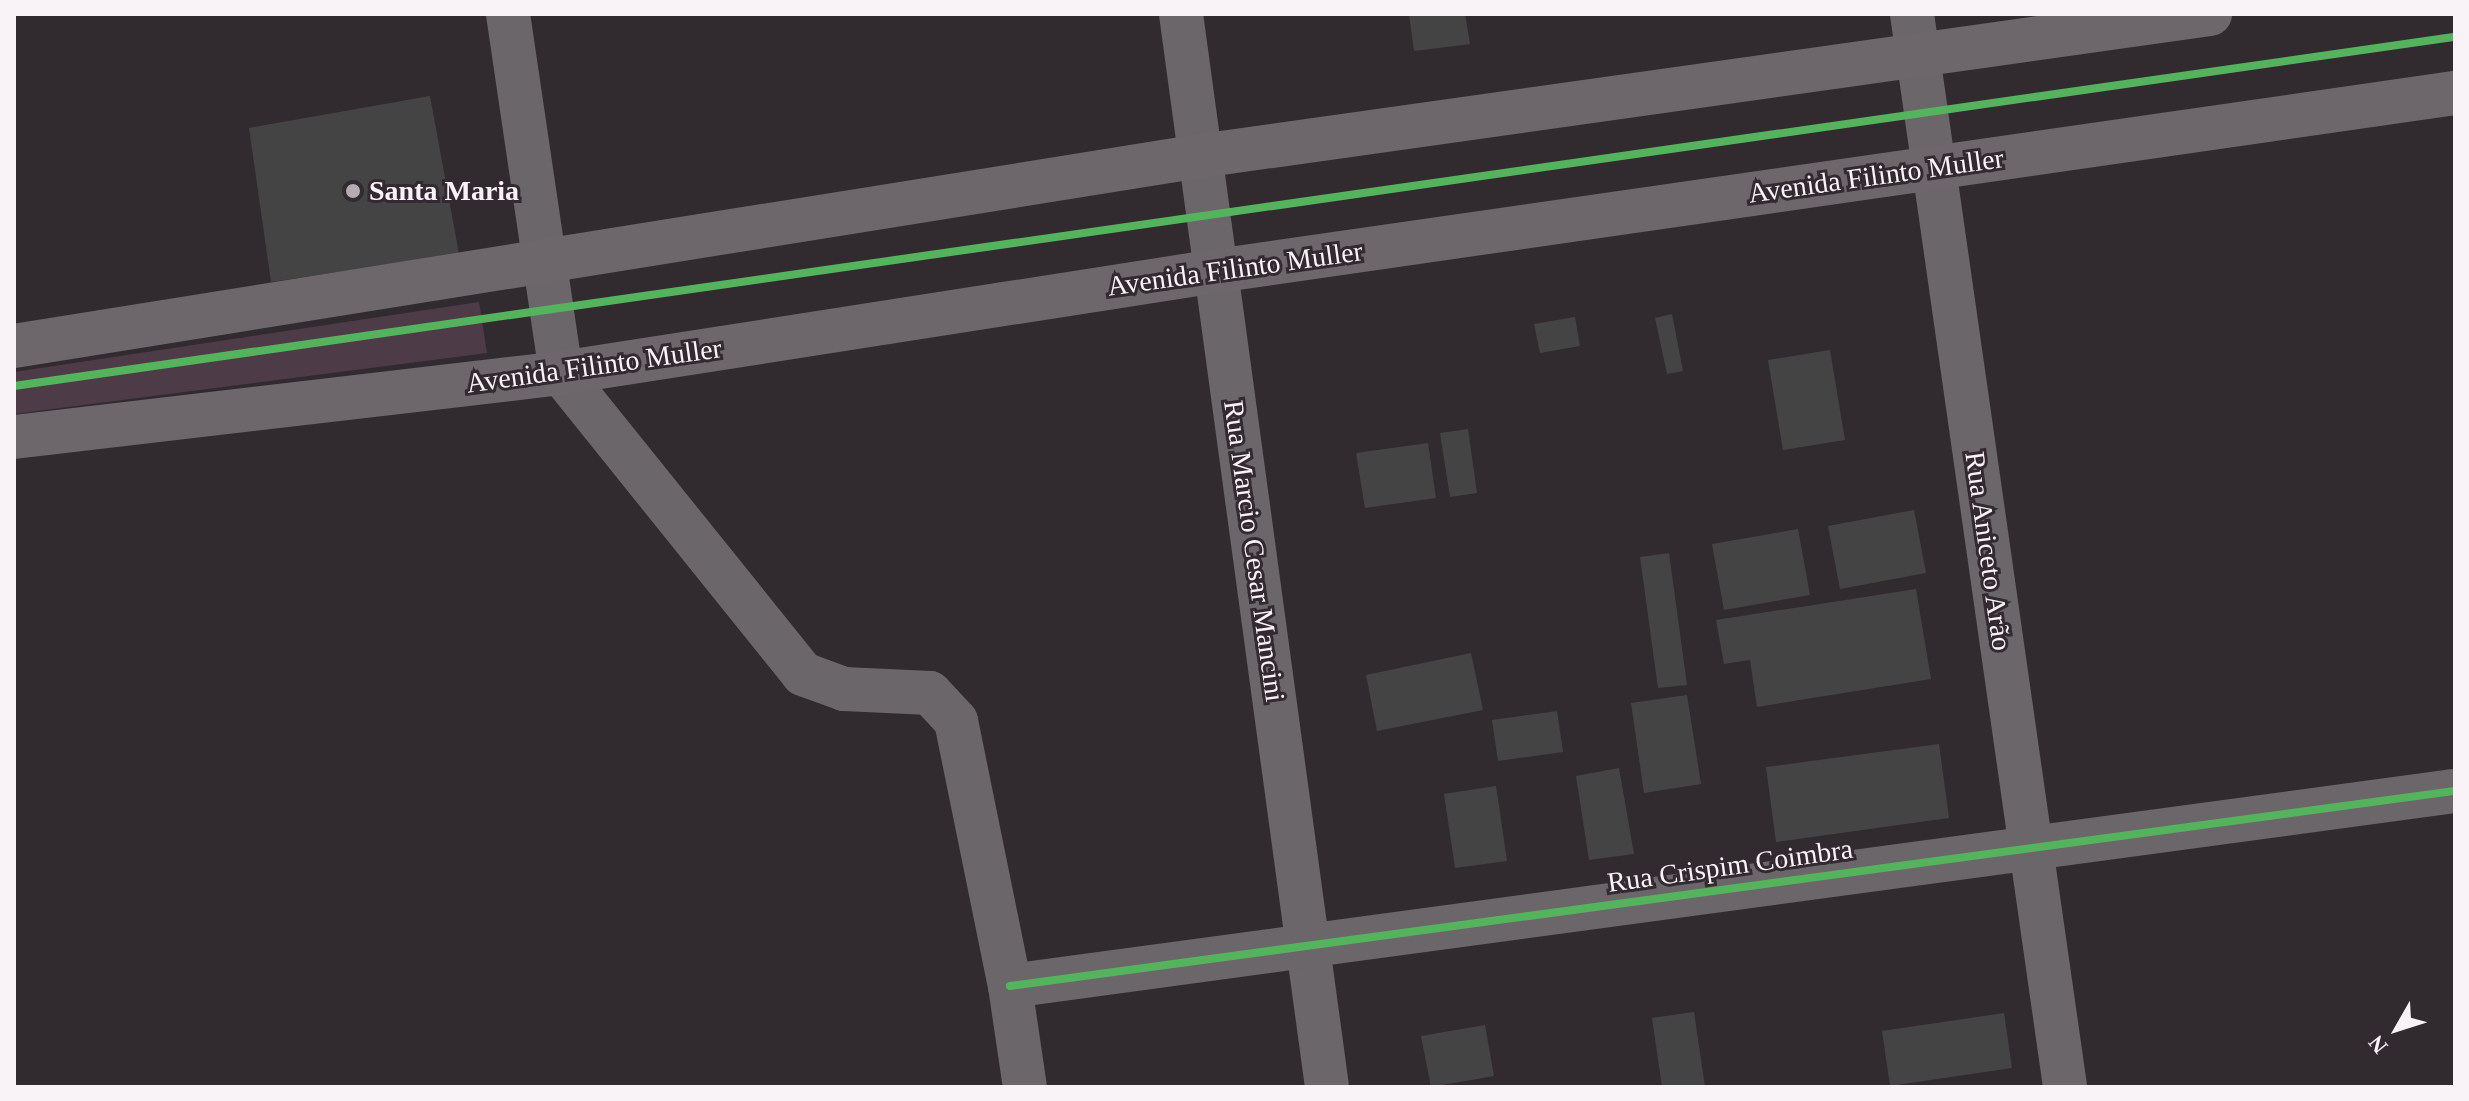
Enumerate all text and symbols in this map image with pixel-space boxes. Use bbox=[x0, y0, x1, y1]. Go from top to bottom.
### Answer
street label: Avenida Filinto Muller bbox=[1746, 141, 2006, 211]
place label: Santa Maria bbox=[369, 174, 519, 208]
marker: Santa Maria bbox=[344, 182, 362, 200]
street label: Avenida Filinto Muller bbox=[1105, 234, 1365, 304]
street label: Avenida Filinto Muller bbox=[464, 331, 724, 401]
street label: Rua Marcio Cesar Mancini bbox=[1216, 398, 1292, 704]
street label: Rua Aniceto Arão bbox=[1957, 448, 2019, 654]
street label: Rua Crispim Coimbra bbox=[1605, 832, 1855, 900]
north arrow bbox=[2357, 989, 2437, 1069]
text: N bbox=[2363, 1030, 2393, 1058]

